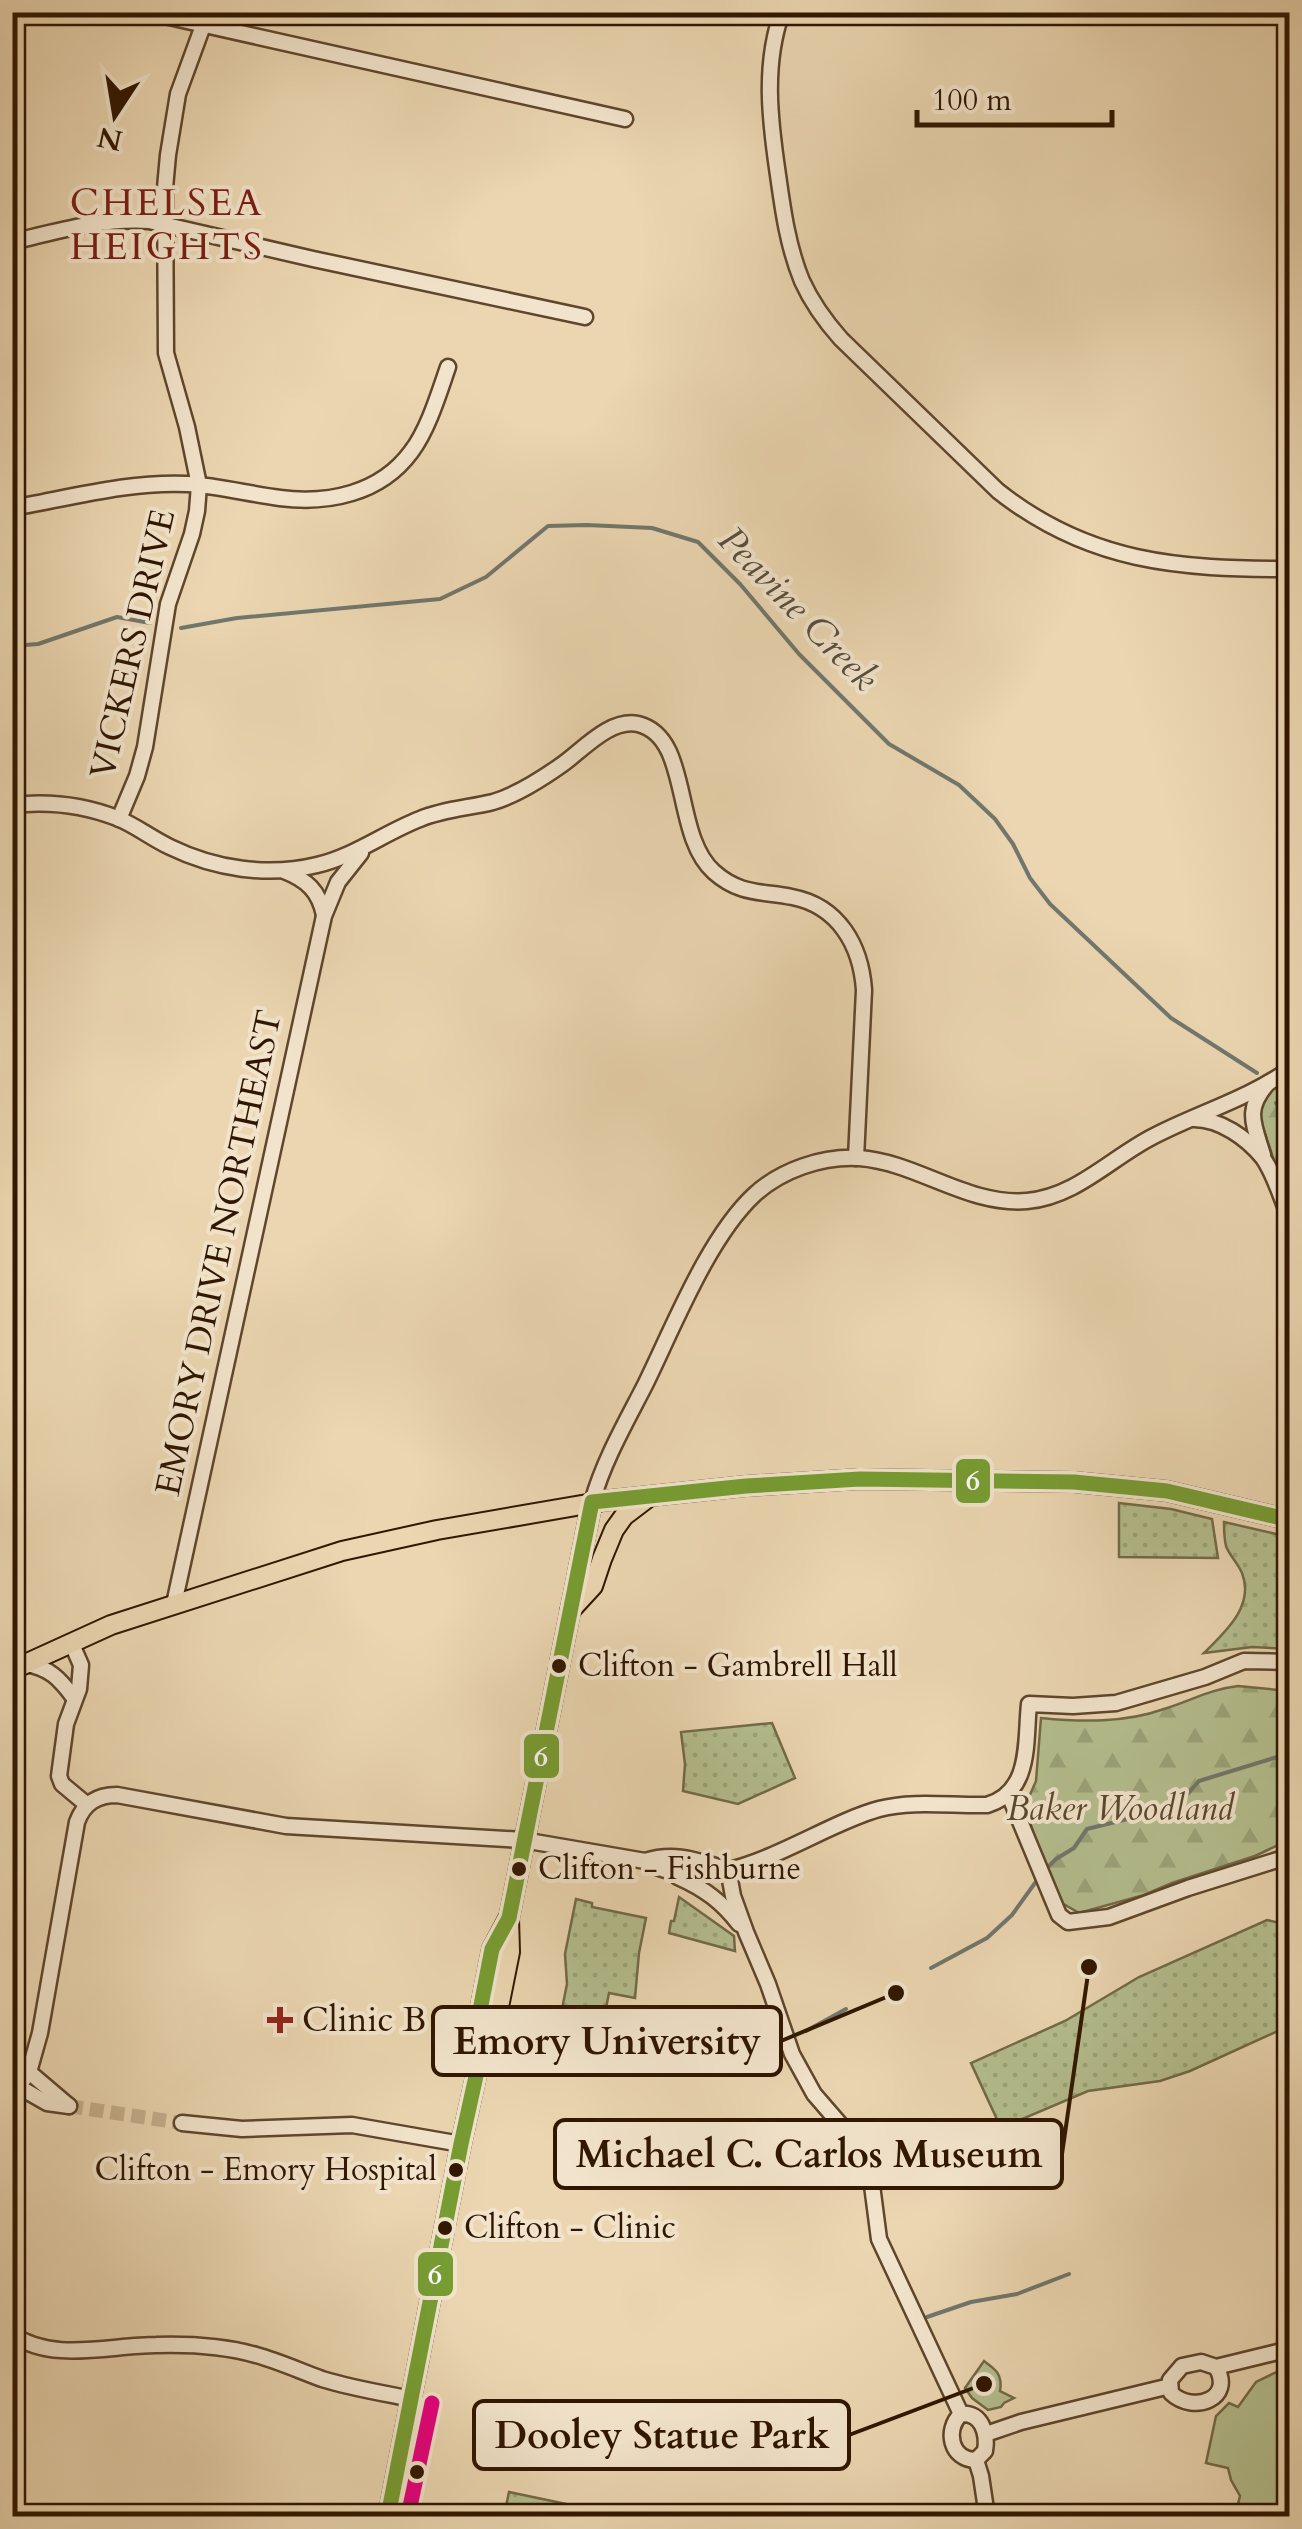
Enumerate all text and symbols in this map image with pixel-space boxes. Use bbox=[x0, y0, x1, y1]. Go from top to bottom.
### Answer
north arrow bbox=[65, 65, 165, 165]
scale bar bbox=[917, 65, 1112, 127]
text: 100 m bbox=[932, 80, 1012, 121]
text: N bbox=[94, 117, 126, 160]
district label: CHELSEA HEIGHTS bbox=[70, 177, 264, 273]
street label: VICKERS DRIVE bbox=[79, 505, 187, 783]
water label: Peavine Creek bbox=[706, 515, 890, 703]
street label: EMORY DRIVE NORTHEAST bbox=[144, 1006, 294, 1500]
line badge: 6 bbox=[954, 1457, 992, 1505]
text: 6 bbox=[966, 1462, 980, 1500]
place label: Clifton - Gambrell Hall bbox=[578, 1644, 898, 1688]
marker: Clifton - Gambrell Hall bbox=[549, 1656, 569, 1676]
line badge: 6 bbox=[522, 1732, 561, 1780]
text: 6 bbox=[534, 1738, 548, 1776]
park label: Baker Woodland bbox=[1006, 1785, 1236, 1833]
place label: Clifton - Fishburne bbox=[538, 1847, 801, 1891]
marker: Clifton - Fishburne bbox=[509, 1859, 529, 1879]
place label: Clinic B bbox=[302, 1996, 426, 2044]
marker: Clinic B bbox=[267, 2007, 293, 2033]
callout: Emory University bbox=[433, 2007, 781, 2075]
text: Emory University bbox=[453, 2016, 761, 2068]
callout: Michael C. Carlos Museum bbox=[555, 2120, 1062, 2188]
text: Michael C. Carlos Museum bbox=[576, 2129, 1042, 2181]
place label: Clifton - Emory Hospital bbox=[94, 2148, 437, 2192]
marker: Clifton - Emory Hospital bbox=[446, 2160, 466, 2180]
place label: Clifton - Clinic bbox=[464, 2206, 676, 2250]
marker: Clifton - Clinic bbox=[435, 2218, 455, 2238]
line badge: 6 bbox=[416, 2250, 455, 2298]
text: 6 bbox=[428, 2256, 442, 2294]
callout: Dooley Statue Park bbox=[474, 2401, 849, 2469]
text: Dooley Statue Park bbox=[494, 2410, 830, 2462]
unlabelled marker bbox=[407, 2462, 427, 2482]

